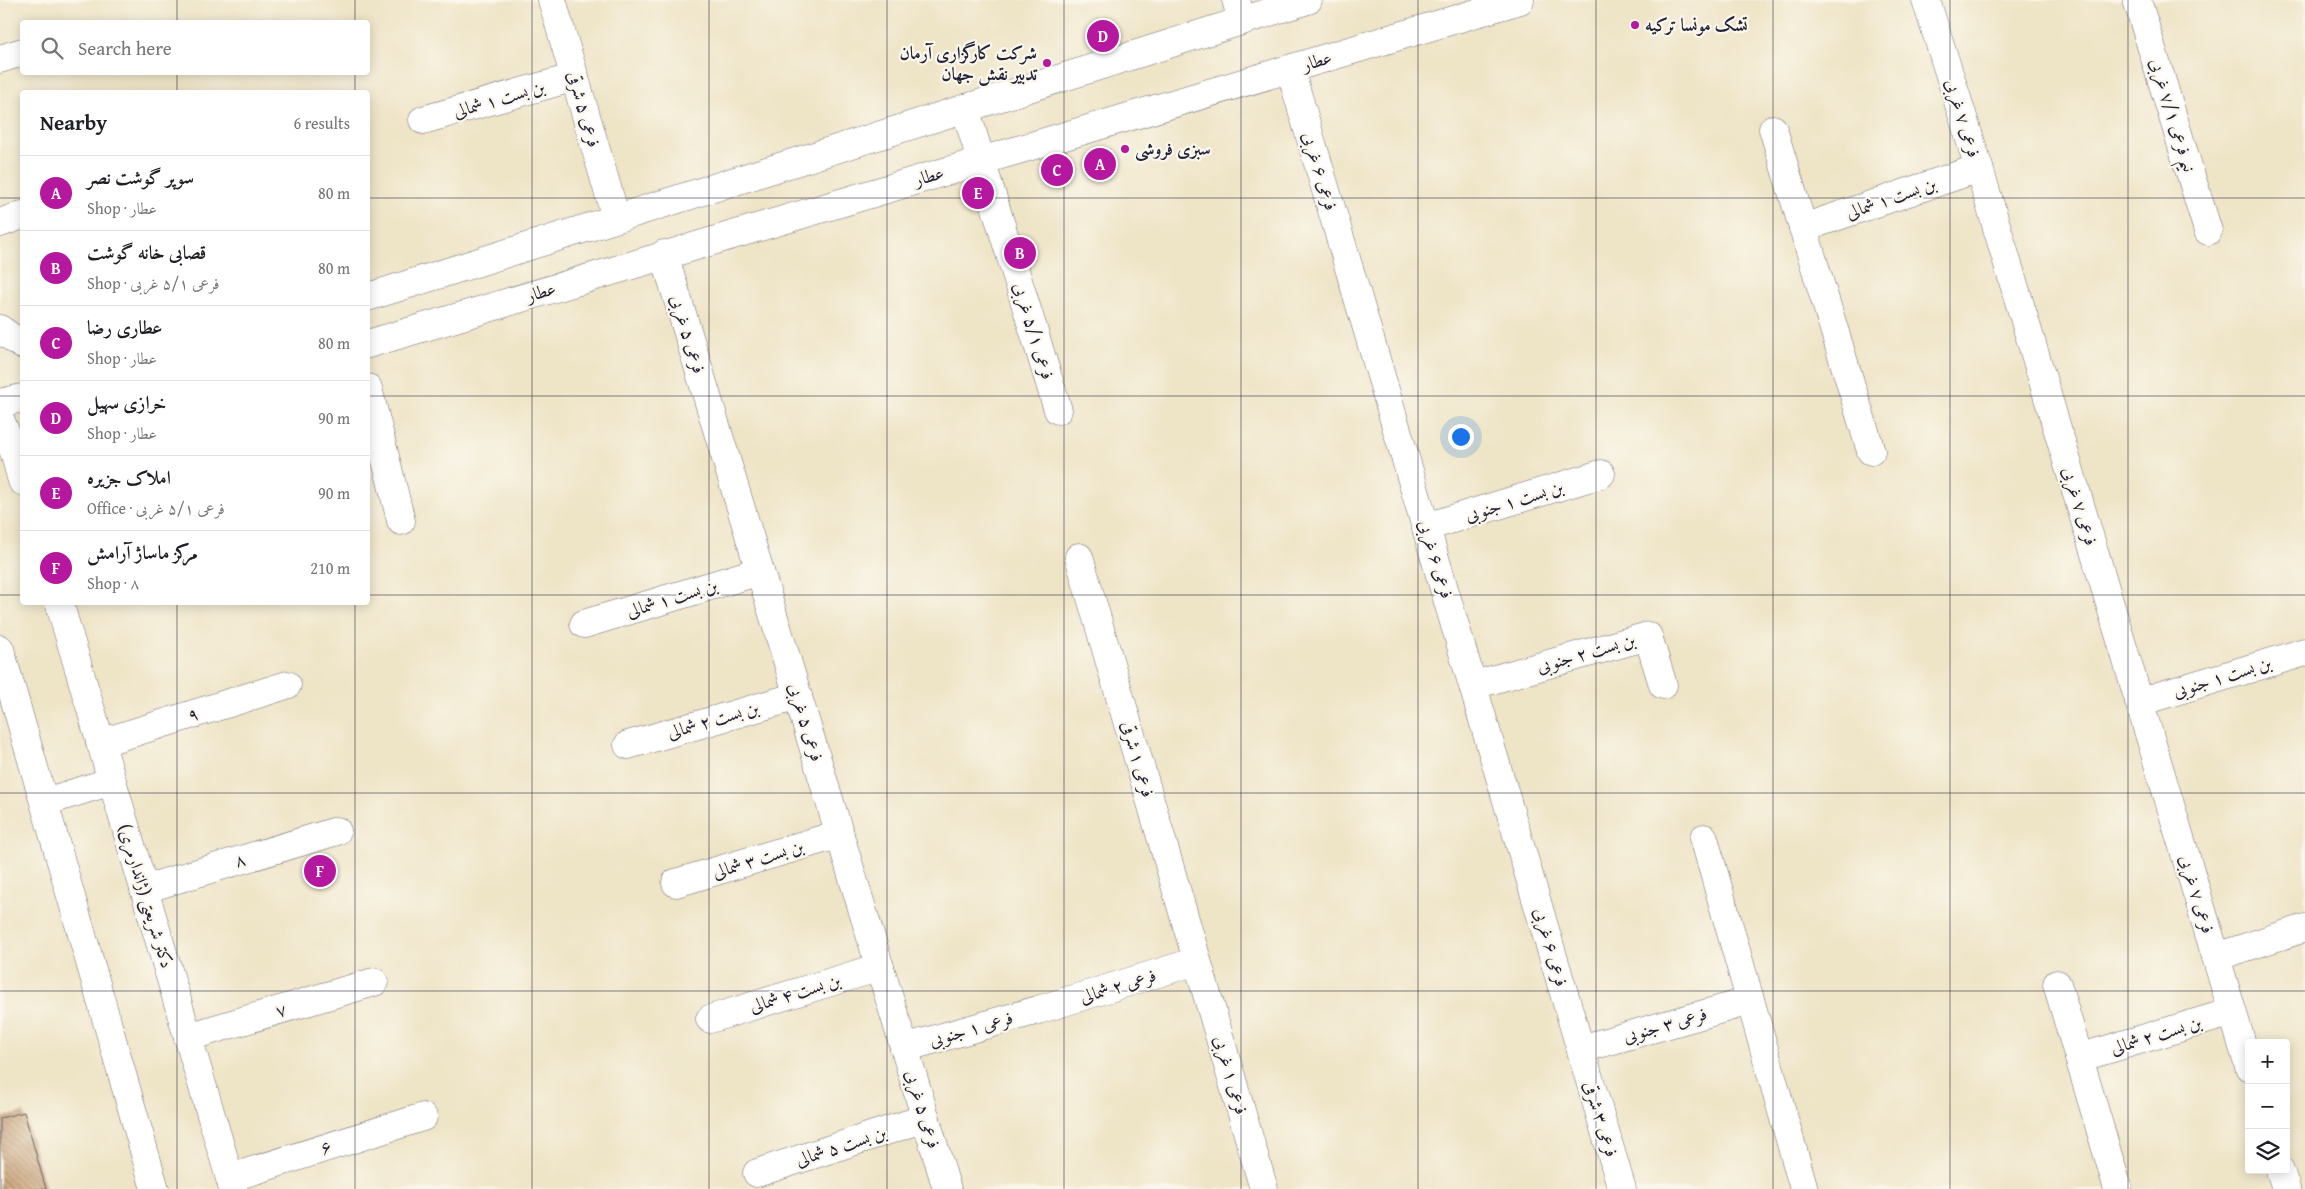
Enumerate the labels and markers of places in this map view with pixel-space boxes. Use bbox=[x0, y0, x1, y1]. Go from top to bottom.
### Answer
place label: تشک مونسا ترکیه bbox=[1645, 11, 1748, 38]
pin: D bbox=[1087, 17, 1119, 55]
marker: تشک مونسا ترکیه bbox=[1629, 19, 1641, 31]
place label: شرکت کارگزاری آرمان تدبیر نقش جهان bbox=[899, 39, 1038, 87]
marker: شرکت کارگزاری آرمان تدبیر نقش جهان bbox=[1041, 57, 1053, 69]
place label: سبزی فروشی bbox=[1135, 135, 1211, 162]
marker: سبزی فروشی bbox=[1119, 143, 1131, 155]
pin: A bbox=[1084, 145, 1116, 183]
pin: C bbox=[1041, 151, 1073, 189]
pin: E bbox=[962, 174, 994, 212]
pin: B bbox=[1004, 234, 1036, 272]
pin: F bbox=[304, 852, 336, 890]

